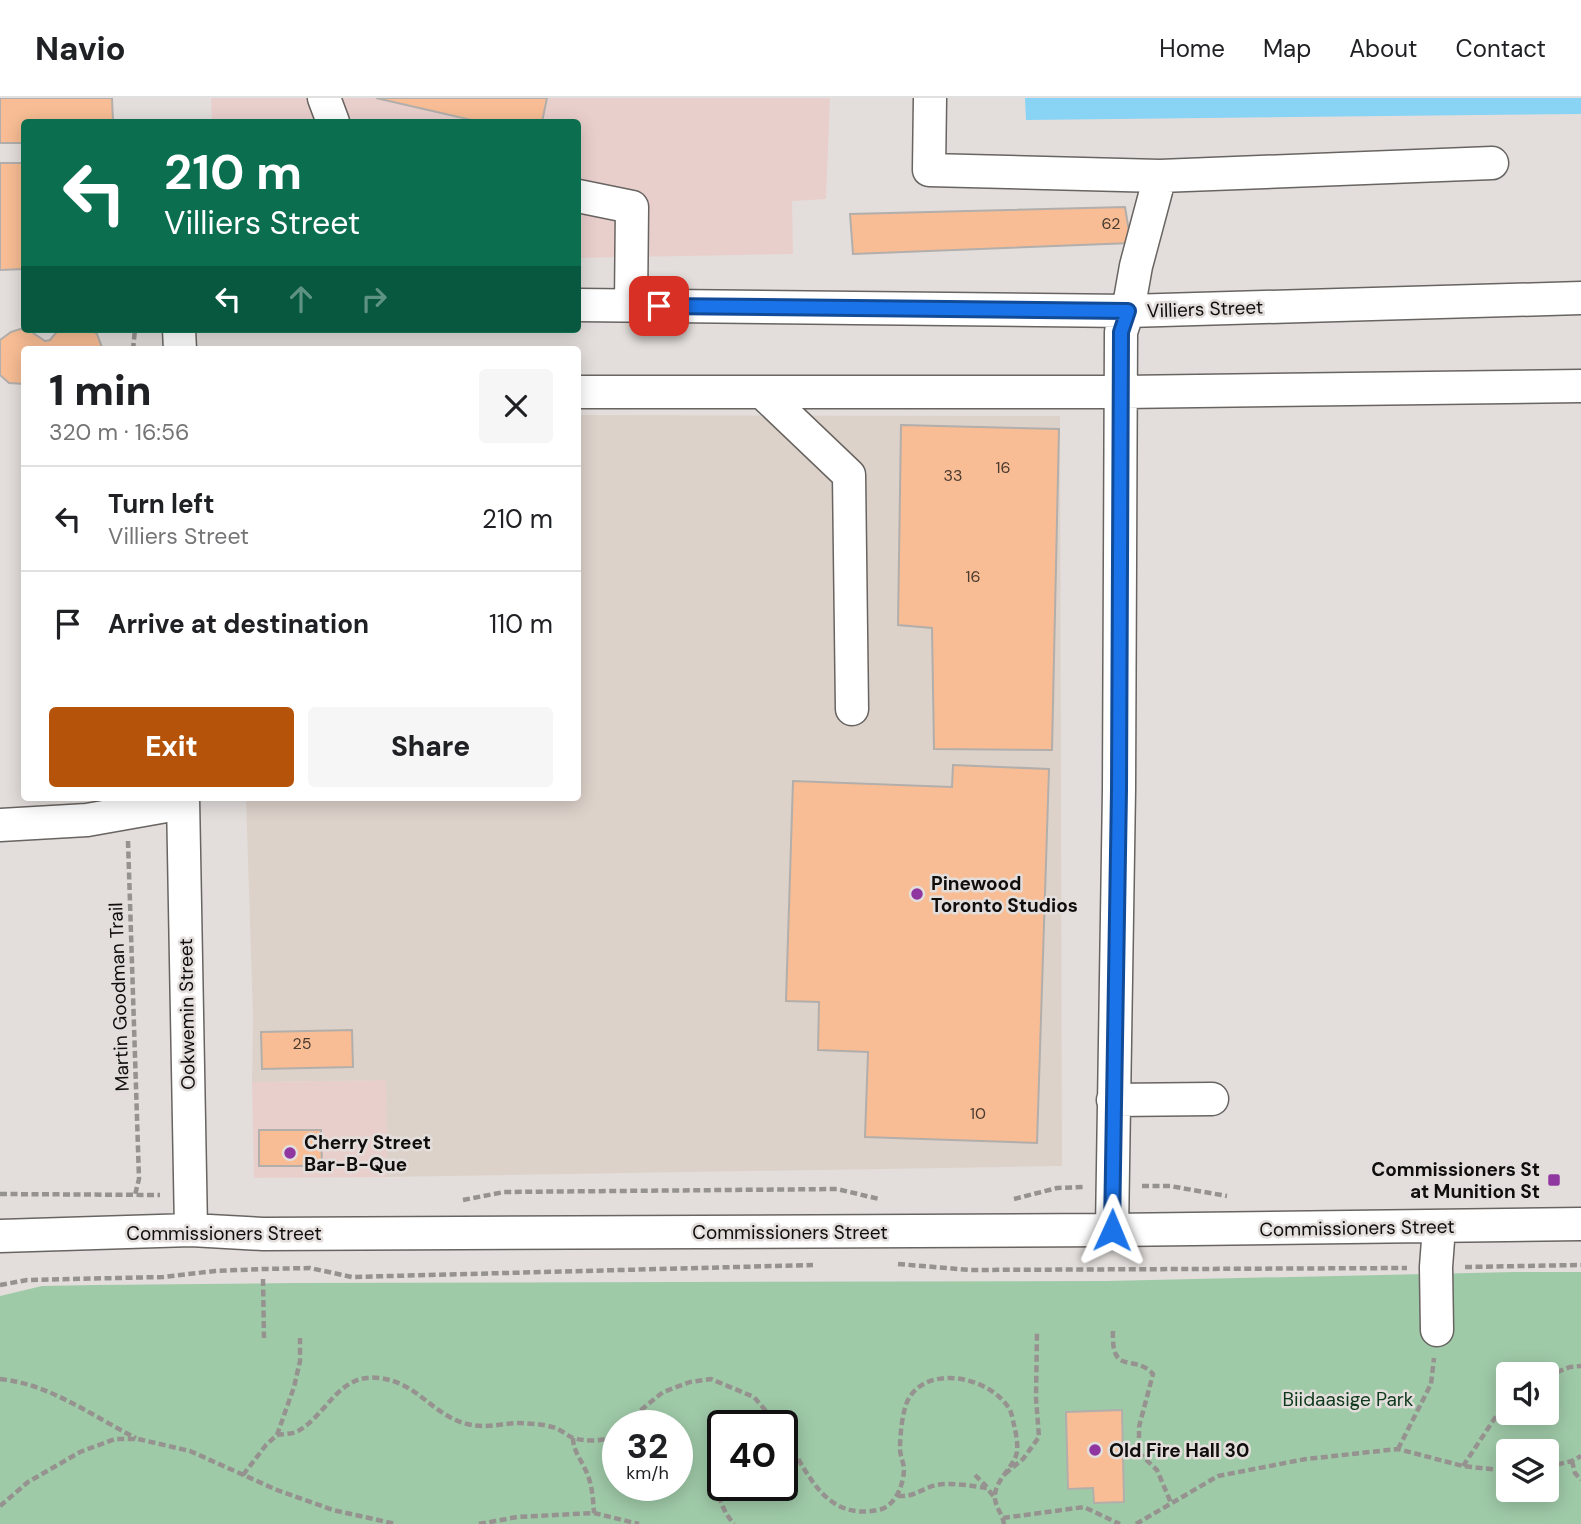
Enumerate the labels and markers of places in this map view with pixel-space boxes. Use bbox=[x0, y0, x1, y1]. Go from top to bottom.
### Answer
pin bbox=[629, 276, 689, 336]
place label: Pinewood Toronto Studios bbox=[931, 871, 1078, 918]
marker: Pinewood Toronto Studios bbox=[909, 886, 925, 902]
place label: Cherry Street Bar-B-Que bbox=[304, 1130, 431, 1177]
marker: Cherry Street Bar-B-Que bbox=[282, 1145, 298, 1161]
place label: Commissioners St at Munition St bbox=[1371, 1157, 1540, 1204]
marker: Commissioners St at Munition St bbox=[1546, 1172, 1562, 1188]
place label: Old Fire Hall 30 bbox=[1109, 1438, 1249, 1463]
marker: Old Fire Hall 30 bbox=[1087, 1442, 1103, 1458]

